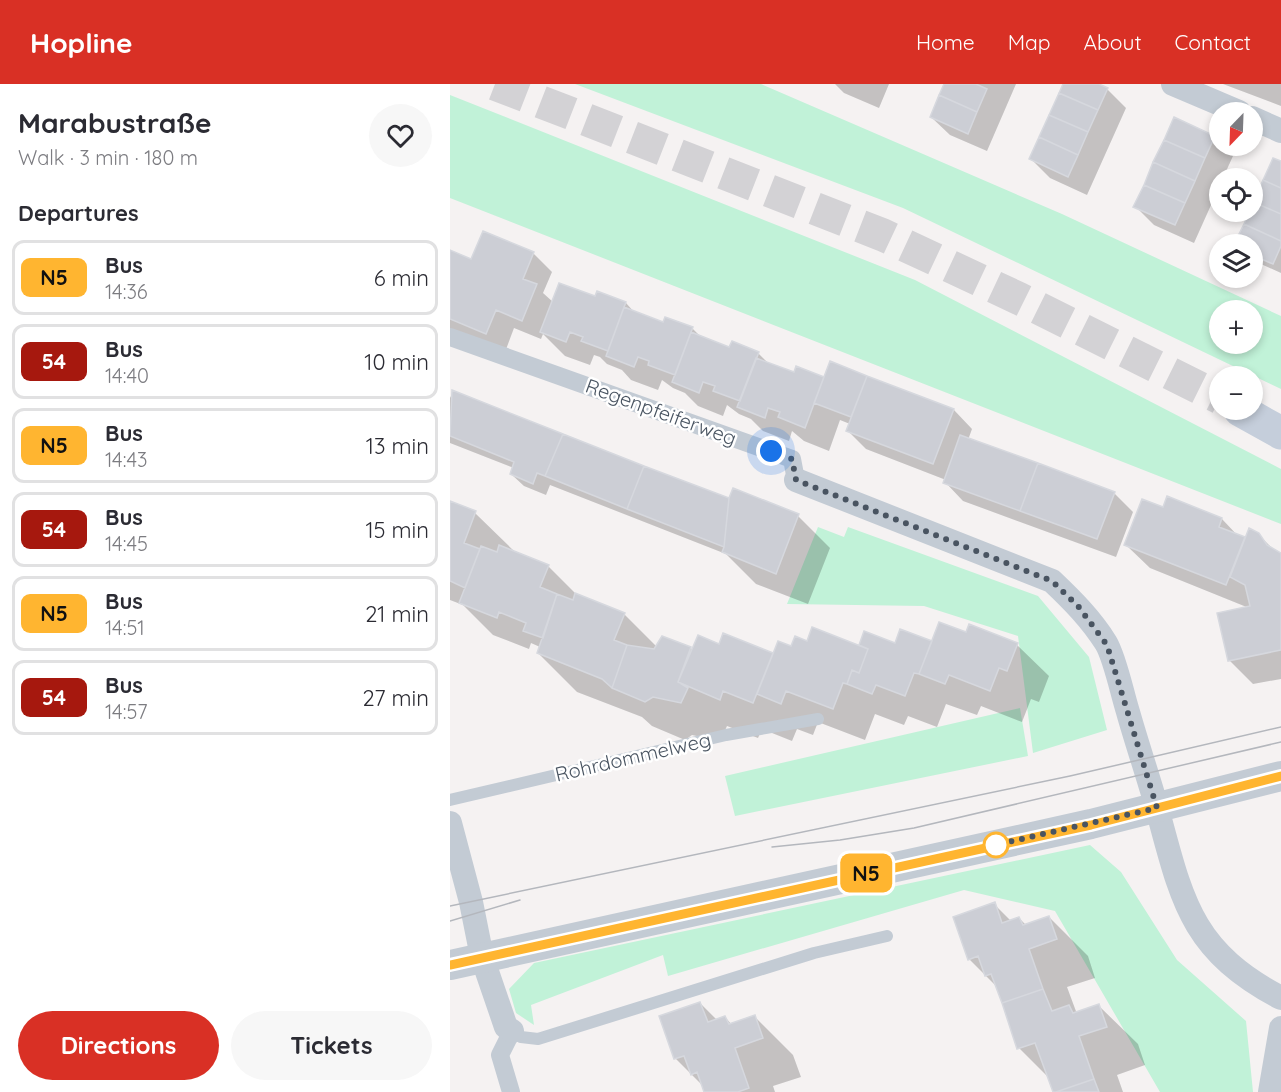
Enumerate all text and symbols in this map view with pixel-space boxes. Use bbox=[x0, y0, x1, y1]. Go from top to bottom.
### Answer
text: Hopline bbox=[30, 25, 133, 60]
text: Home bbox=[916, 29, 975, 55]
text: Map bbox=[1008, 29, 1051, 55]
text: About bbox=[1084, 29, 1142, 55]
text: Contact bbox=[1175, 29, 1251, 55]
north arrow bbox=[1209, 102, 1263, 156]
map controls bbox=[1209, 102, 1263, 420]
button: heart bbox=[369, 104, 432, 167]
text: Marabustraße bbox=[18, 105, 211, 140]
text: Walk · 3 min · 180 m bbox=[18, 145, 198, 170]
button: locate bbox=[1209, 168, 1263, 222]
text: Departures bbox=[18, 199, 139, 227]
button: layers bbox=[1209, 234, 1263, 288]
text: Bus bbox=[105, 251, 143, 279]
text: N5 bbox=[40, 264, 68, 290]
text: 6 min bbox=[374, 264, 429, 292]
text: 14:36 bbox=[105, 279, 148, 304]
button: + bbox=[1209, 300, 1263, 354]
text: Bus bbox=[105, 335, 143, 363]
text: 54 bbox=[42, 348, 66, 374]
text: 10 min bbox=[364, 348, 429, 376]
text: 14:40 bbox=[105, 363, 149, 388]
button: − bbox=[1209, 366, 1263, 420]
street label: Regenpfeiferweg bbox=[582, 373, 740, 450]
text: Bus bbox=[105, 419, 143, 447]
text: N5 bbox=[40, 432, 68, 458]
text: 13 min bbox=[366, 432, 429, 460]
your location bbox=[756, 436, 786, 466]
text: 14:43 bbox=[105, 447, 147, 472]
text: Bus bbox=[105, 503, 143, 531]
text: 54 bbox=[42, 516, 66, 542]
text: 15 min bbox=[365, 516, 429, 544]
text: 14:45 bbox=[105, 531, 148, 556]
text: Bus bbox=[105, 587, 143, 615]
text: N5 bbox=[40, 600, 68, 626]
text: 21 min bbox=[365, 600, 429, 628]
text: 14:51 bbox=[105, 615, 145, 640]
text: Bus bbox=[105, 671, 143, 699]
text: 54 bbox=[42, 684, 66, 710]
text: 27 min bbox=[362, 684, 429, 712]
text: 14:57 bbox=[105, 699, 148, 724]
street label: Rohrdommelweg bbox=[553, 726, 713, 787]
unlabelled marker bbox=[983, 832, 1009, 858]
line badge: N5 bbox=[839, 854, 893, 892]
text: N5 bbox=[852, 860, 880, 886]
button: Directions bbox=[18, 1011, 219, 1080]
button: Tickets bbox=[231, 1011, 432, 1080]

